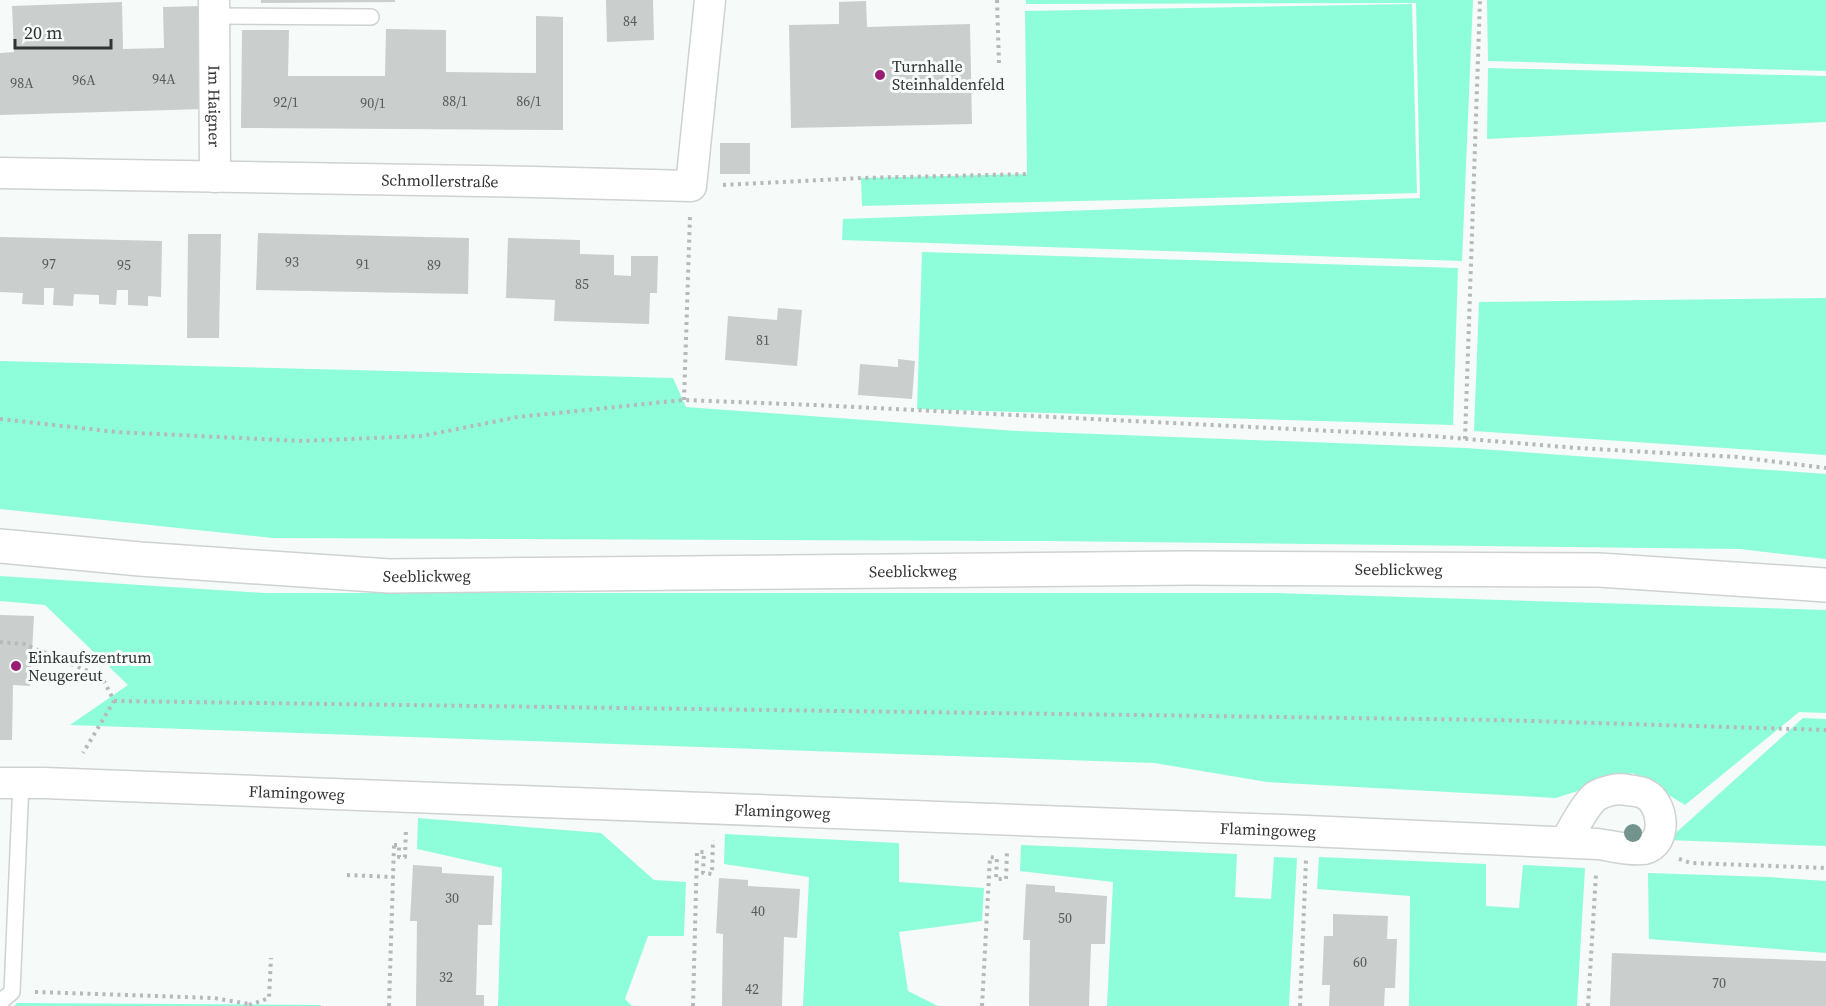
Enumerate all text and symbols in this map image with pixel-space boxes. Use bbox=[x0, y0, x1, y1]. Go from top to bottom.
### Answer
house number: 84 bbox=[623, 11, 637, 31]
scale bar bbox=[15, 12, 111, 50]
text: 20 m bbox=[24, 20, 62, 45]
place label: Turnhalle Steinhaldenfeld bbox=[892, 55, 1005, 95]
street label: Im Haigner bbox=[203, 65, 226, 147]
marker: Turnhalle Steinhaldenfeld bbox=[873, 68, 887, 82]
house number: 94A bbox=[152, 69, 176, 89]
house number: 96A bbox=[72, 70, 96, 90]
house number: 98A bbox=[10, 73, 34, 93]
house number: 88/1 bbox=[442, 91, 468, 111]
house number: 86/1 bbox=[516, 91, 542, 111]
house number: 92/1 bbox=[273, 92, 299, 112]
house number: 90/1 bbox=[360, 93, 386, 113]
street label: Schmollerstraße bbox=[381, 168, 499, 192]
house number: 93 bbox=[285, 252, 299, 272]
house number: 97 bbox=[42, 254, 56, 274]
house number: 91 bbox=[356, 254, 370, 274]
house number: 95 bbox=[117, 255, 131, 275]
house number: 89 bbox=[427, 255, 441, 275]
house number: 85 bbox=[575, 274, 589, 294]
house number: 81 bbox=[756, 330, 770, 350]
street label: Seeblickweg bbox=[1355, 558, 1443, 580]
street label: Seeblickweg bbox=[869, 559, 957, 582]
street label: Seeblickweg bbox=[382, 564, 471, 587]
place label: Einkaufszentrum Neugereut bbox=[28, 646, 152, 686]
marker: Einkaufszentrum Neugereut bbox=[9, 659, 23, 673]
street label: Flamingoweg bbox=[248, 780, 345, 805]
street label: Flamingoweg bbox=[734, 798, 831, 824]
street label: Flamingoweg bbox=[1220, 817, 1317, 842]
house number: 30 bbox=[445, 888, 459, 908]
house number: 40 bbox=[751, 901, 765, 921]
house number: 50 bbox=[1058, 908, 1072, 928]
house number: 60 bbox=[1353, 952, 1367, 972]
house number: 32 bbox=[439, 967, 453, 987]
house number: 70 bbox=[1712, 973, 1726, 993]
house number: 42 bbox=[745, 979, 759, 999]

